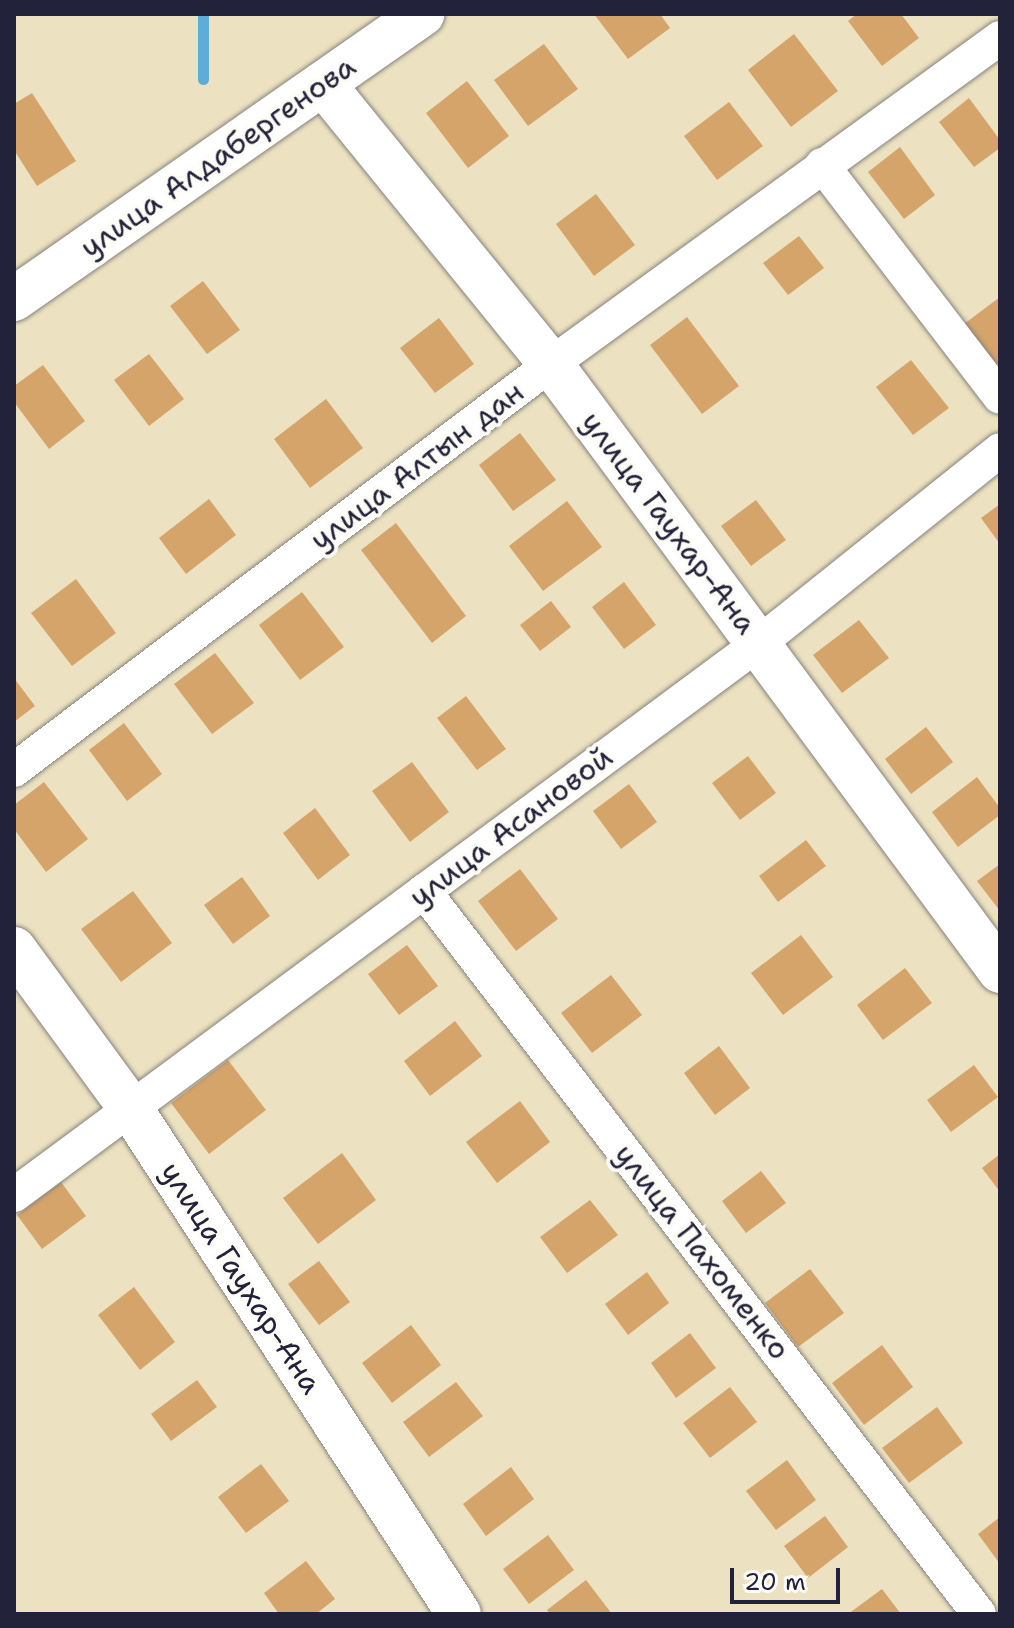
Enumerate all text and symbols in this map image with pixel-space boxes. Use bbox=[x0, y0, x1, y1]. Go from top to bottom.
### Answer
street label: улица Алдабергенова bbox=[73, 48, 363, 266]
street label: улица Алтын дан bbox=[303, 374, 531, 558]
street label: улица Гаухар-Ана bbox=[574, 405, 764, 641]
street label: улица Асановой bbox=[402, 739, 620, 915]
street label: улица Пахоменко bbox=[607, 1137, 797, 1367]
street label: улица Гаухар-Ана bbox=[153, 1155, 329, 1401]
scale bar bbox=[734, 1552, 844, 1602]
text: 20 m bbox=[744, 1566, 806, 1598]

